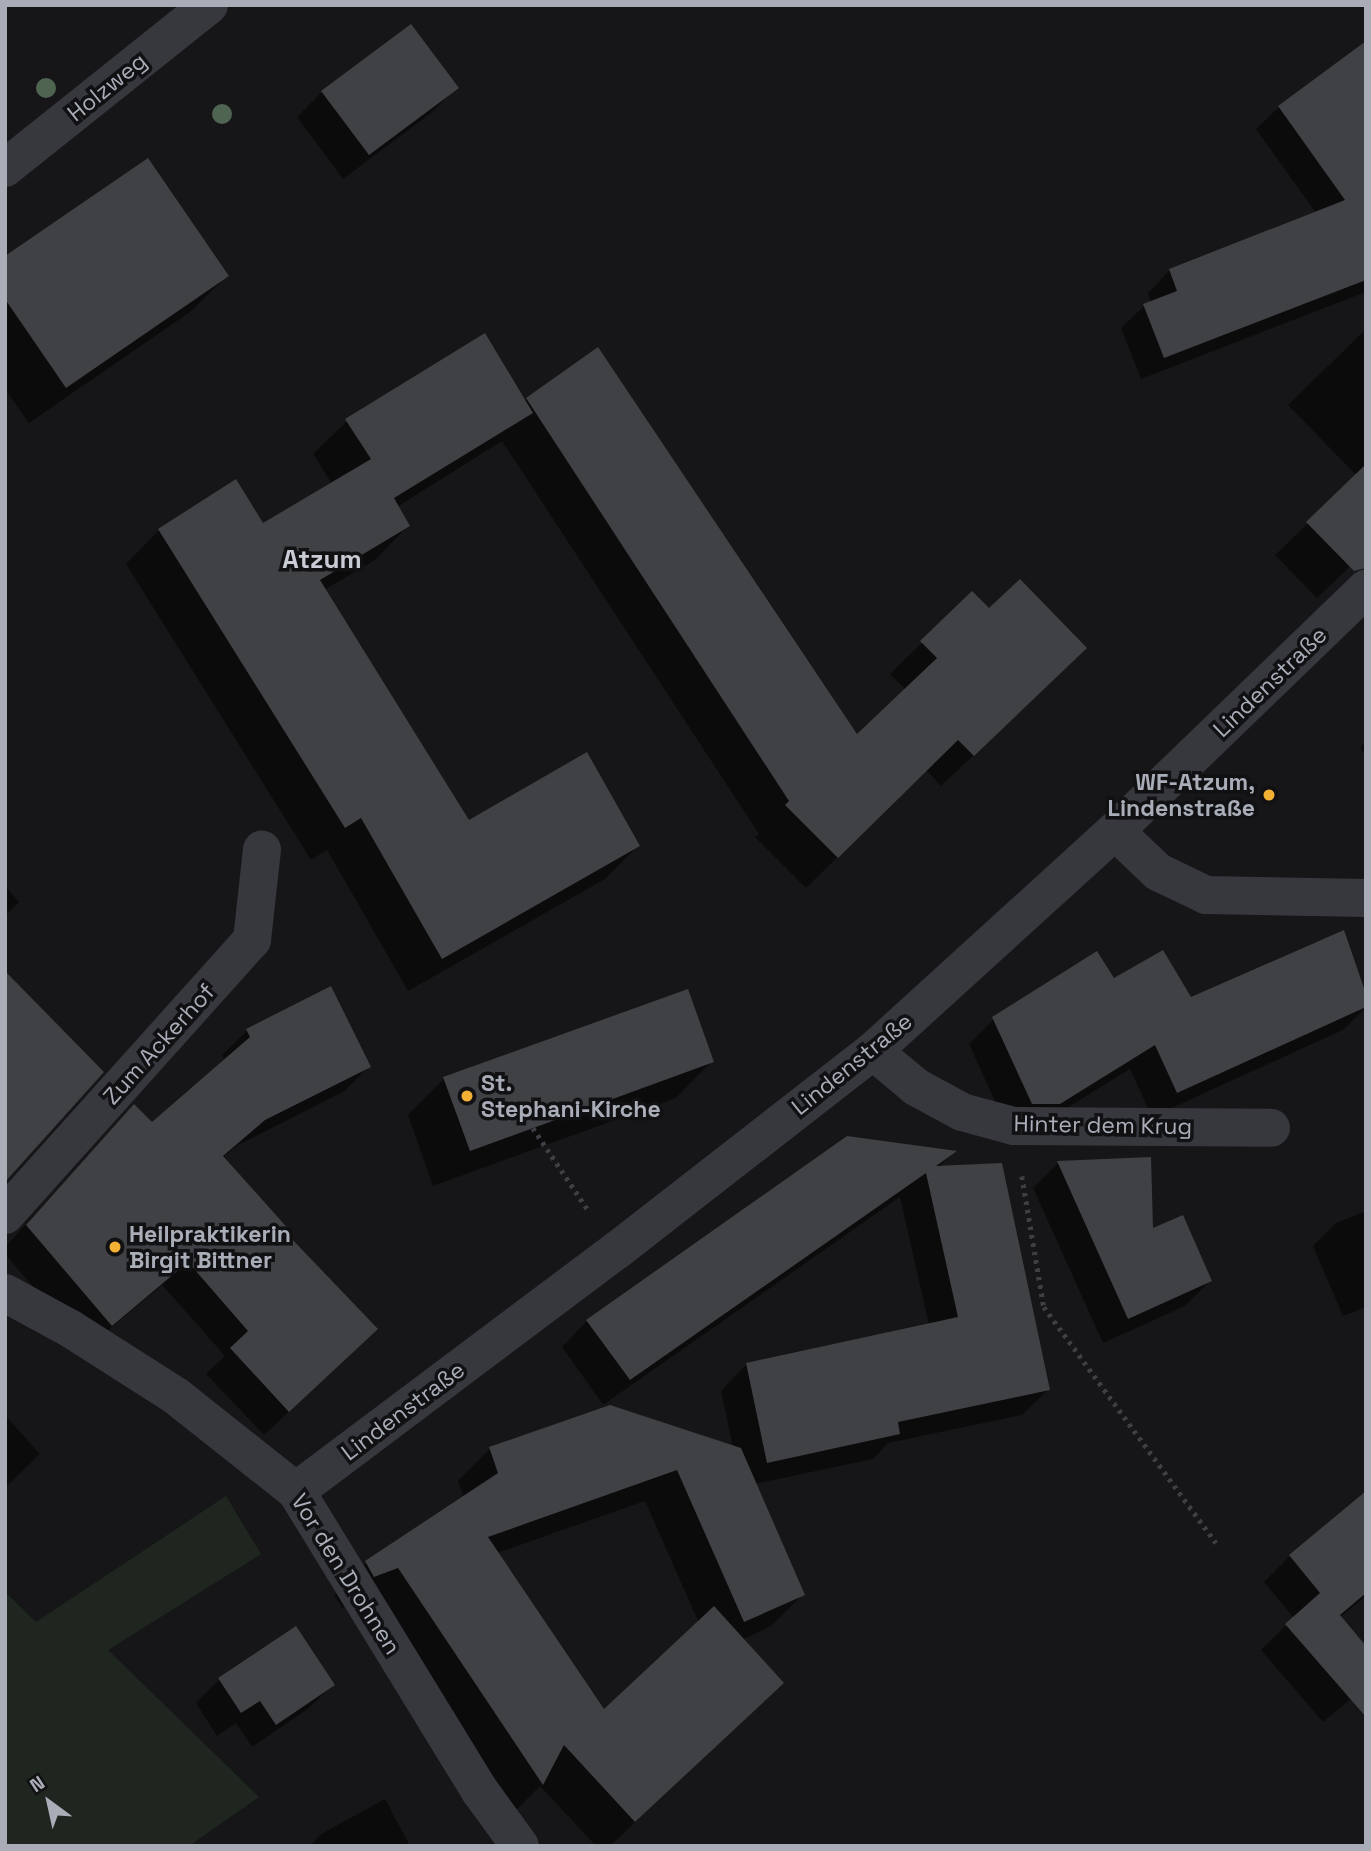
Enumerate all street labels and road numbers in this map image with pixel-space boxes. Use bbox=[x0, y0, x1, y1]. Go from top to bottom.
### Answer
street label: Holzweg bbox=[62, 47, 152, 127]
street label: Lindenstraße bbox=[1208, 621, 1332, 743]
street label: Zum Ackerhof bbox=[97, 978, 221, 1110]
street label: Lindenstraße bbox=[786, 1007, 918, 1121]
street label: Hinter dem Krug bbox=[1014, 1110, 1192, 1140]
street label: Lindenstraße bbox=[336, 1356, 470, 1466]
street label: Vor den Drohnen bbox=[285, 1489, 407, 1659]

